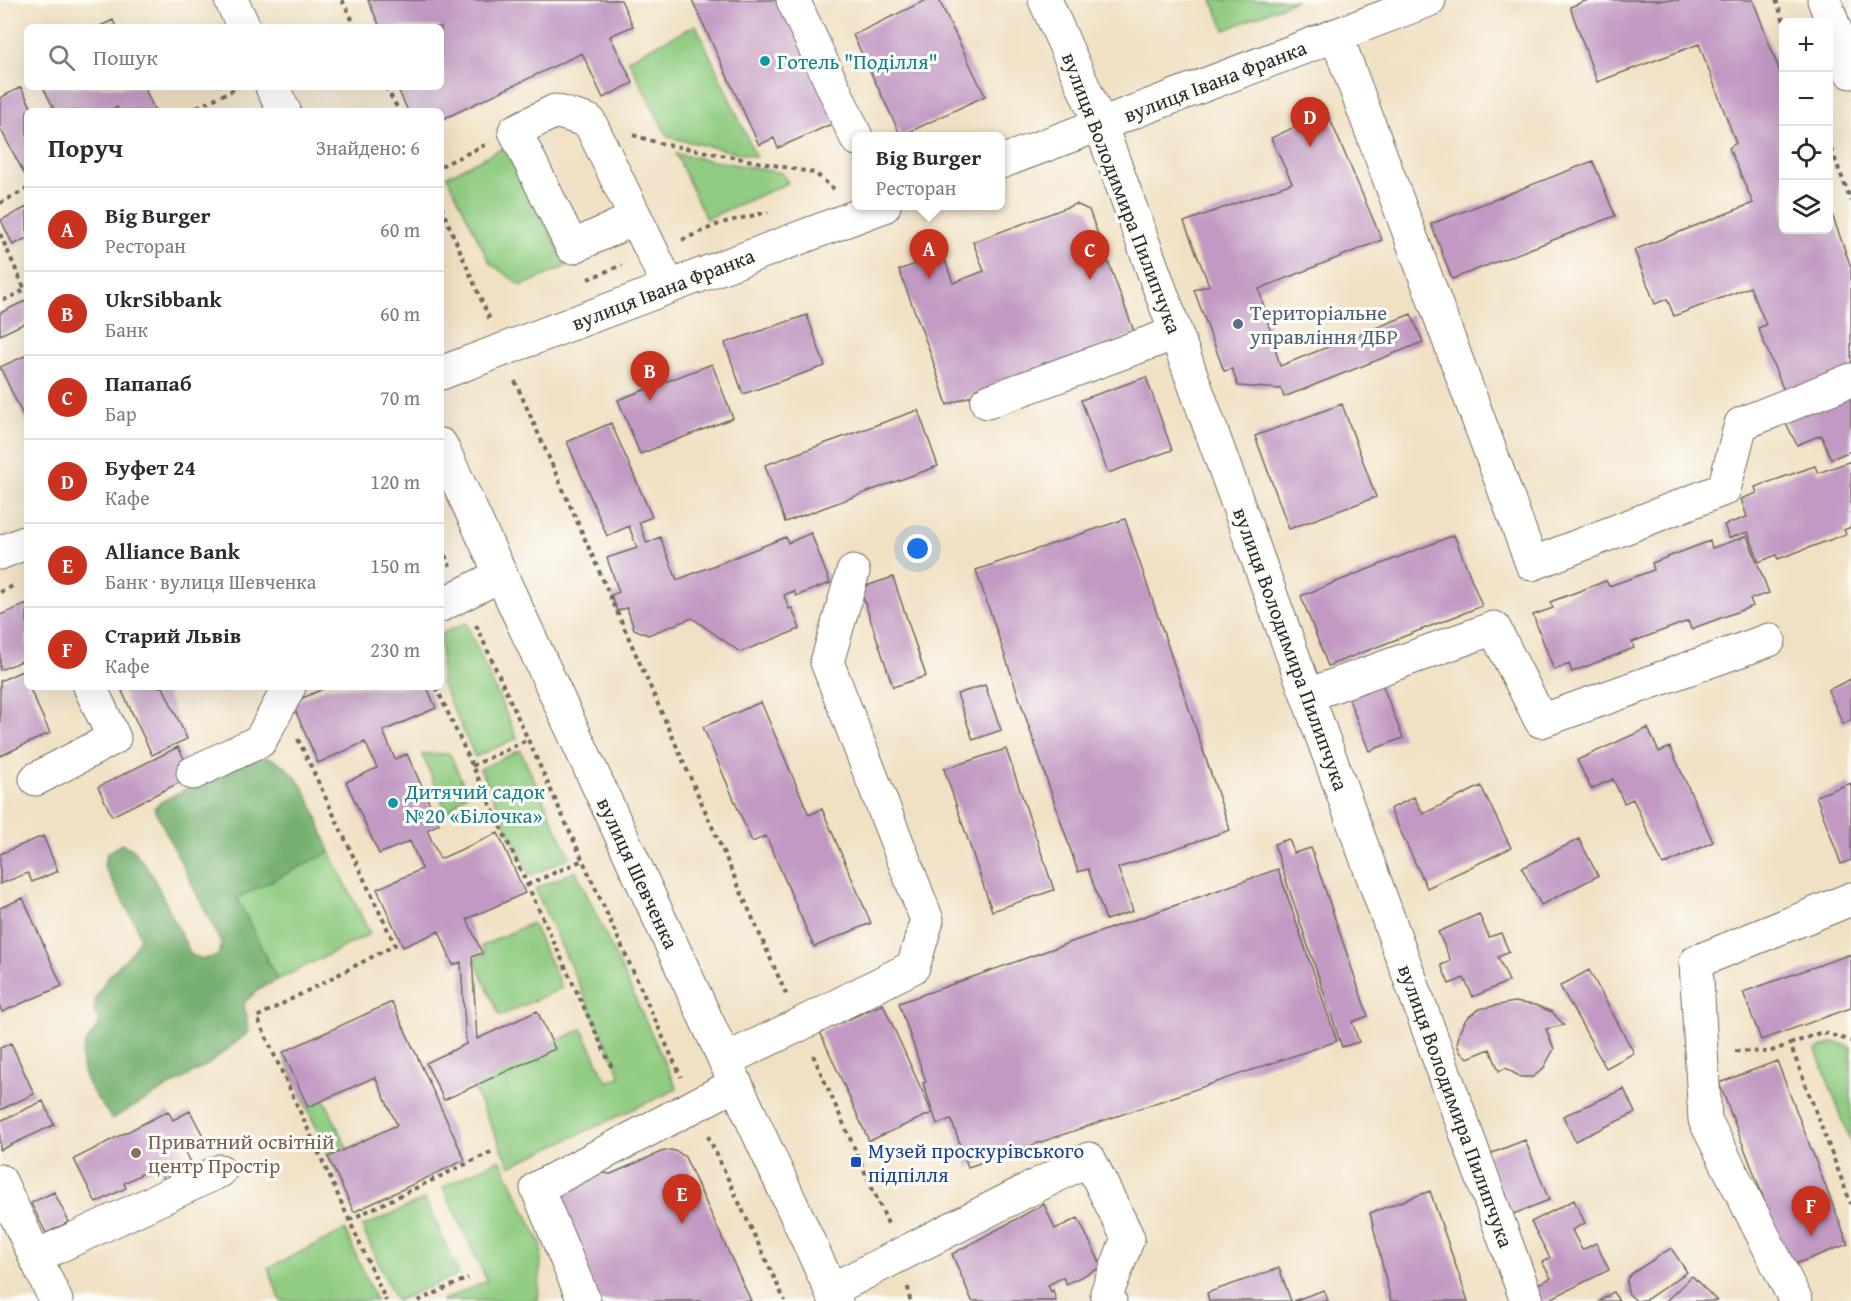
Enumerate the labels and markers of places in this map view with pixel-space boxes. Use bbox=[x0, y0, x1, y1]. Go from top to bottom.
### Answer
place label: Готель "Поділля" bbox=[777, 46, 938, 77]
marker: Готель "Поділля" bbox=[758, 54, 772, 68]
pin: D bbox=[1290, 98, 1330, 147]
pin: A bbox=[910, 230, 948, 279]
pin: C bbox=[1070, 230, 1110, 280]
place label: Територіальне управління ДБР bbox=[1249, 297, 1398, 352]
marker: Територіальне управління ДБР bbox=[1231, 317, 1245, 331]
pin: B bbox=[630, 352, 670, 401]
place label: Дитячий садок №20 «Білочка» bbox=[404, 776, 545, 831]
marker: Дитячий садок №20 «Білочка» bbox=[386, 796, 400, 810]
place label: Приватний освітній центр Простір bbox=[148, 1126, 334, 1181]
place label: Музей проскурівського підпілля bbox=[868, 1135, 1084, 1190]
marker: Приватний освітній центр Простір bbox=[129, 1146, 143, 1160]
marker: Музей проскурівського підпілля bbox=[849, 1155, 863, 1169]
pin: E bbox=[662, 1174, 702, 1224]
pin: F bbox=[1792, 1186, 1830, 1236]

